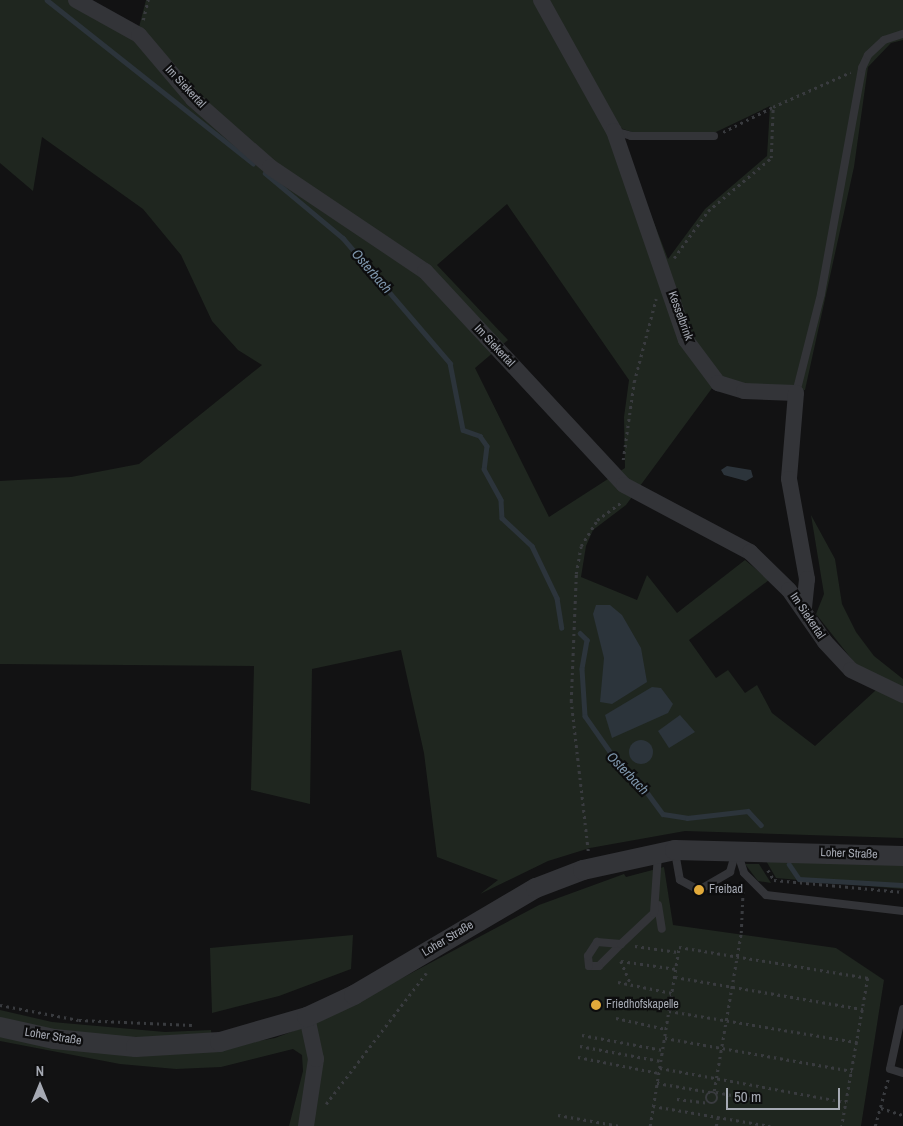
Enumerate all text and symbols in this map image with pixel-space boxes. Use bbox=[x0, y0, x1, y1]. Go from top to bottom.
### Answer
street label: Im Siekertal bbox=[162, 63, 208, 111]
water label: Osterbach bbox=[348, 246, 396, 296]
street label: Kesselbrink bbox=[664, 289, 696, 343]
street label: Im Siekertal bbox=[471, 322, 517, 370]
street label: Im Siekertal bbox=[786, 590, 828, 642]
water label: Osterbach bbox=[604, 748, 652, 798]
street label: Loher Straße bbox=[820, 846, 878, 862]
place label: Freibad bbox=[709, 883, 743, 897]
marker: Freibad bbox=[693, 884, 705, 896]
street label: Loher Straße bbox=[420, 918, 476, 960]
place label: Friedhofskapelle bbox=[606, 998, 679, 1012]
marker: Friedhofskapelle bbox=[590, 999, 602, 1011]
street label: Loher Straße bbox=[24, 1025, 82, 1049]
north arrow bbox=[15, 1061, 65, 1111]
text: N bbox=[36, 1062, 44, 1080]
scale bar bbox=[728, 1078, 842, 1110]
text: 50 m bbox=[734, 1086, 761, 1107]

